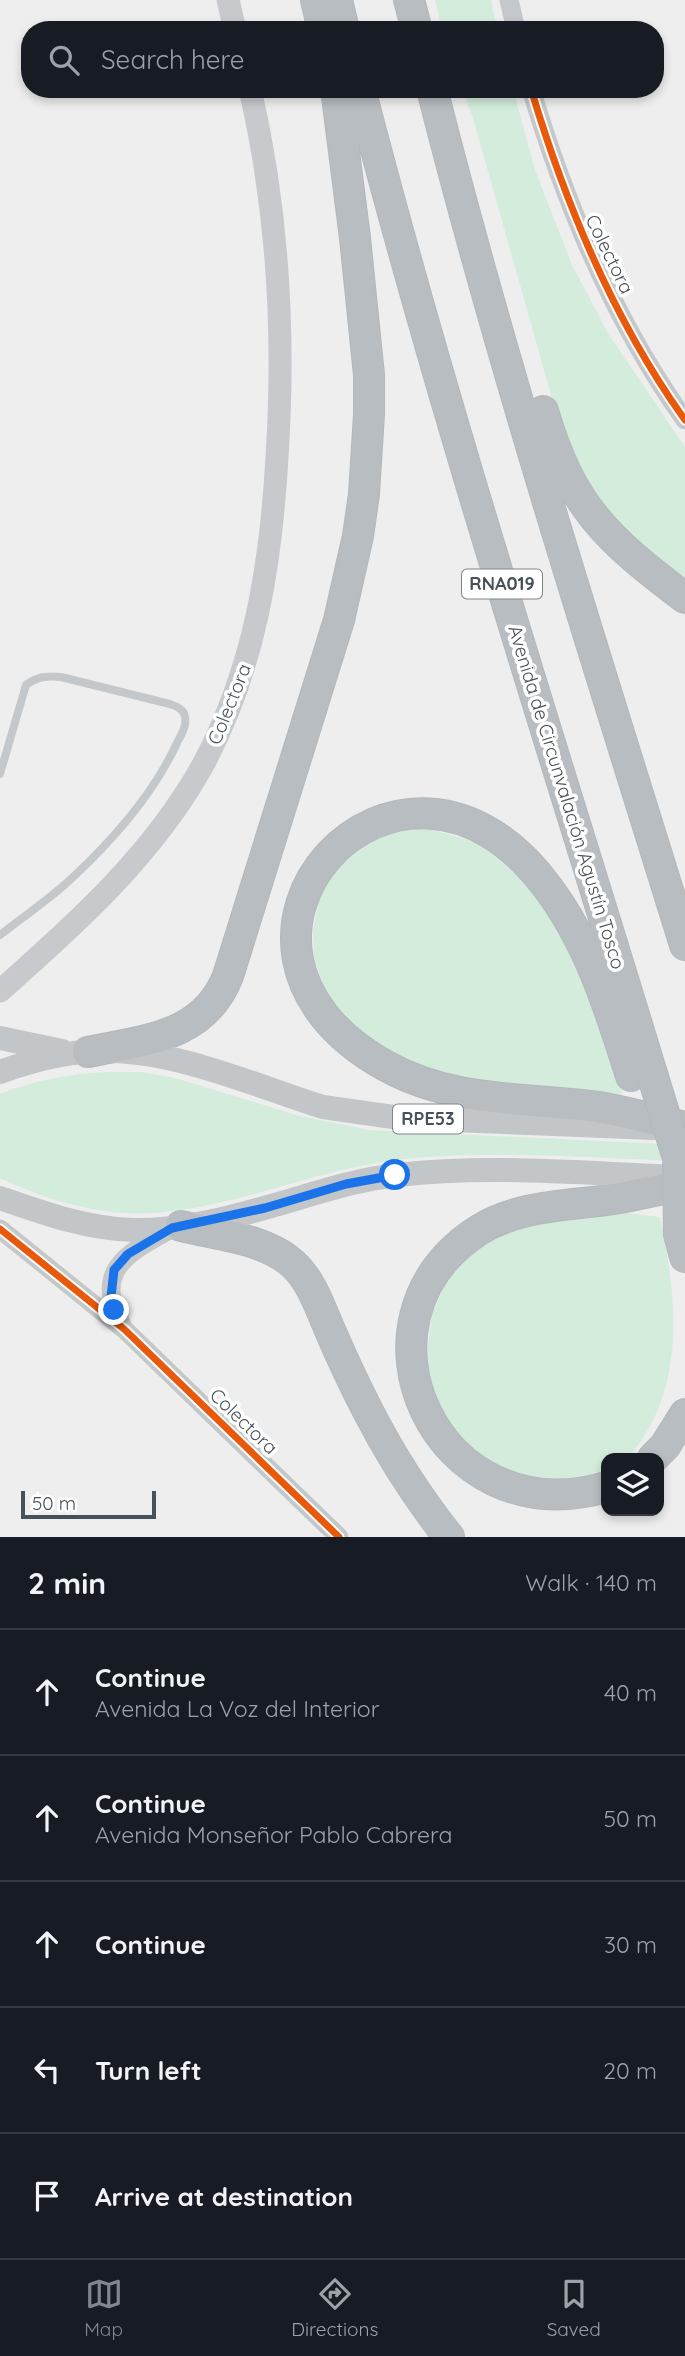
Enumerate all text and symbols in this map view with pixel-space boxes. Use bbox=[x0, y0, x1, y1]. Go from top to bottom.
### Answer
search box bbox=[21, 21, 664, 98]
icon: search bbox=[45, 41, 83, 79]
text: Search here bbox=[101, 43, 245, 76]
street label: Colectora bbox=[581, 211, 639, 297]
road number: RNA019 bbox=[462, 570, 542, 598]
street label: Avenida de Circunvalación Agustín Tosco bbox=[503, 622, 631, 972]
street label: Colectora bbox=[202, 660, 256, 748]
road number: RPE53 bbox=[393, 1104, 463, 1134]
route start bbox=[379, 1159, 410, 1190]
route end bbox=[98, 1294, 129, 1325]
street label: Colectora bbox=[205, 1383, 283, 1459]
map controls bbox=[601, 1453, 664, 1516]
button: layers bbox=[601, 1453, 664, 1516]
scale bar bbox=[21, 1488, 156, 1520]
text: 50 m bbox=[32, 1491, 76, 1515]
text: 2 min bbox=[28, 1564, 106, 1602]
text: Walk · 140 m bbox=[525, 1568, 657, 1597]
text: Continue bbox=[95, 1661, 206, 1694]
icon: ahead bbox=[28, 1673, 66, 1711]
text: 40 m bbox=[604, 1678, 657, 1707]
text: Avenida La Voz del Interior bbox=[95, 1694, 380, 1723]
text: Continue bbox=[95, 1787, 206, 1820]
icon: ahead bbox=[28, 1799, 66, 1837]
text: 50 m bbox=[604, 1804, 657, 1833]
text: Avenida Monseñor Pablo Cabrera bbox=[95, 1820, 452, 1849]
icon: ahead bbox=[28, 1925, 66, 1963]
text: Continue bbox=[95, 1928, 206, 1961]
text: 30 m bbox=[604, 1930, 657, 1959]
icon: left bbox=[28, 2051, 66, 2089]
text: Turn left bbox=[95, 2054, 202, 2087]
text: 20 m bbox=[603, 2056, 657, 2085]
icon: arrive bbox=[28, 2177, 66, 2215]
text: Arrive at destination bbox=[95, 2180, 353, 2213]
tab: Map bbox=[84, 2275, 123, 2341]
tab: Directions bbox=[291, 2275, 378, 2341]
tab: Saved bbox=[547, 2275, 601, 2341]

